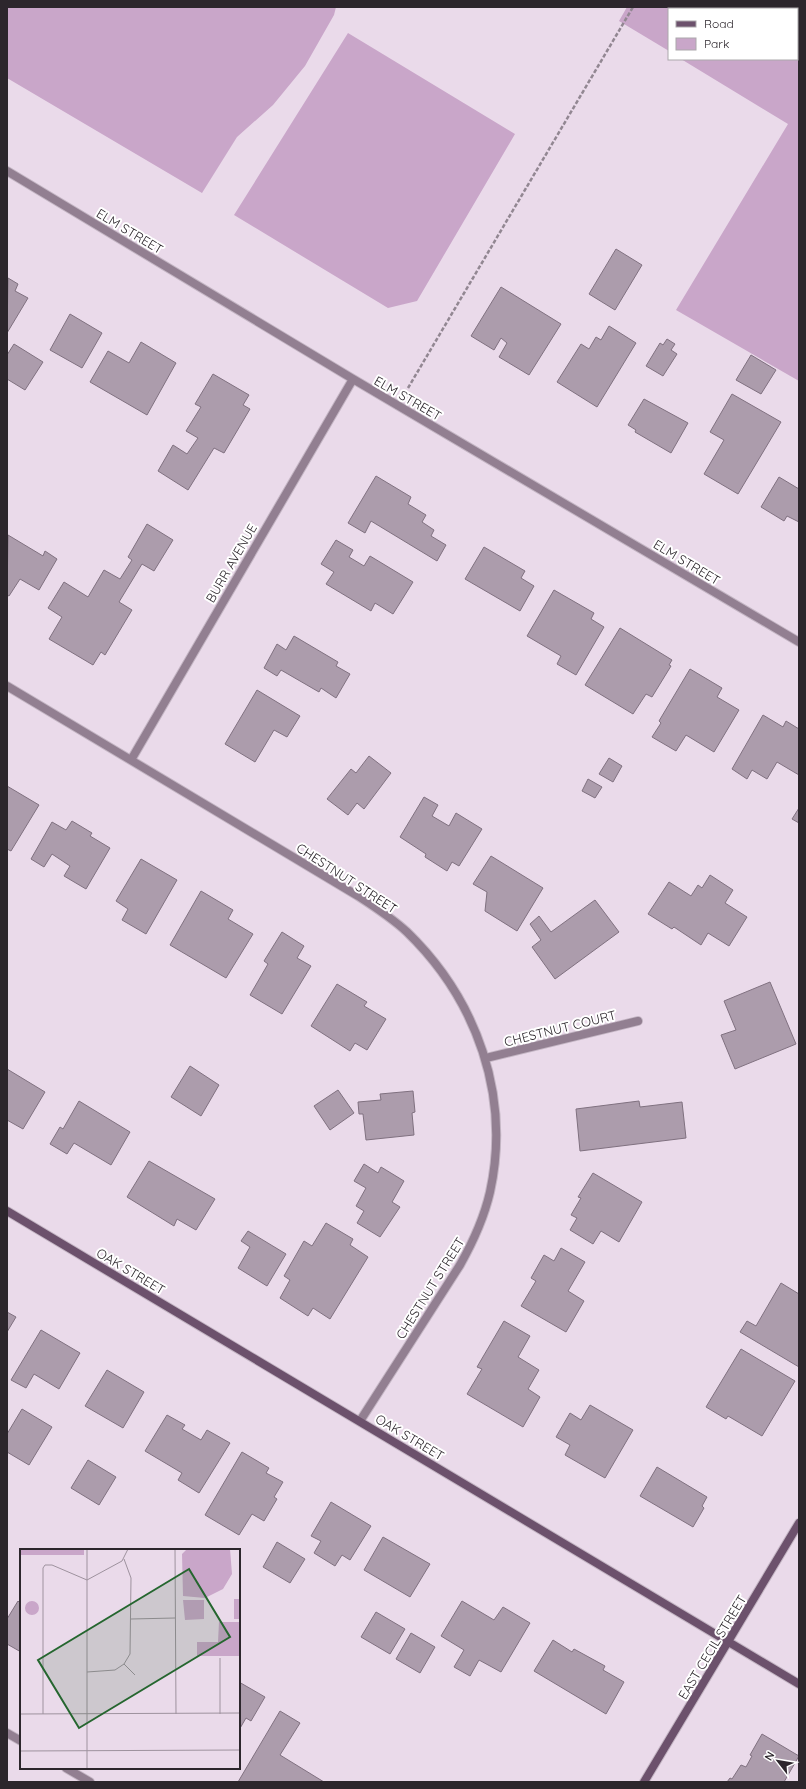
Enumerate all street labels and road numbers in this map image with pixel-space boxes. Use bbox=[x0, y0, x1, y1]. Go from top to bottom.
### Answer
street label: ELM STREET bbox=[94, 205, 166, 257]
street label: ELM STREET bbox=[371, 372, 445, 424]
street label: BURR AVENUE bbox=[202, 521, 260, 605]
street label: ELM STREET bbox=[651, 536, 723, 588]
street label: CHESTNUT STREET bbox=[294, 839, 401, 917]
street label: CHESTNUT COURT bbox=[502, 1006, 618, 1050]
street label: CHESTNUT STREET bbox=[392, 1234, 468, 1342]
street label: OAK STREET bbox=[94, 1244, 168, 1298]
street label: OAK STREET bbox=[373, 1410, 447, 1464]
street label: EAST CECIL STREET bbox=[674, 1592, 750, 1702]

